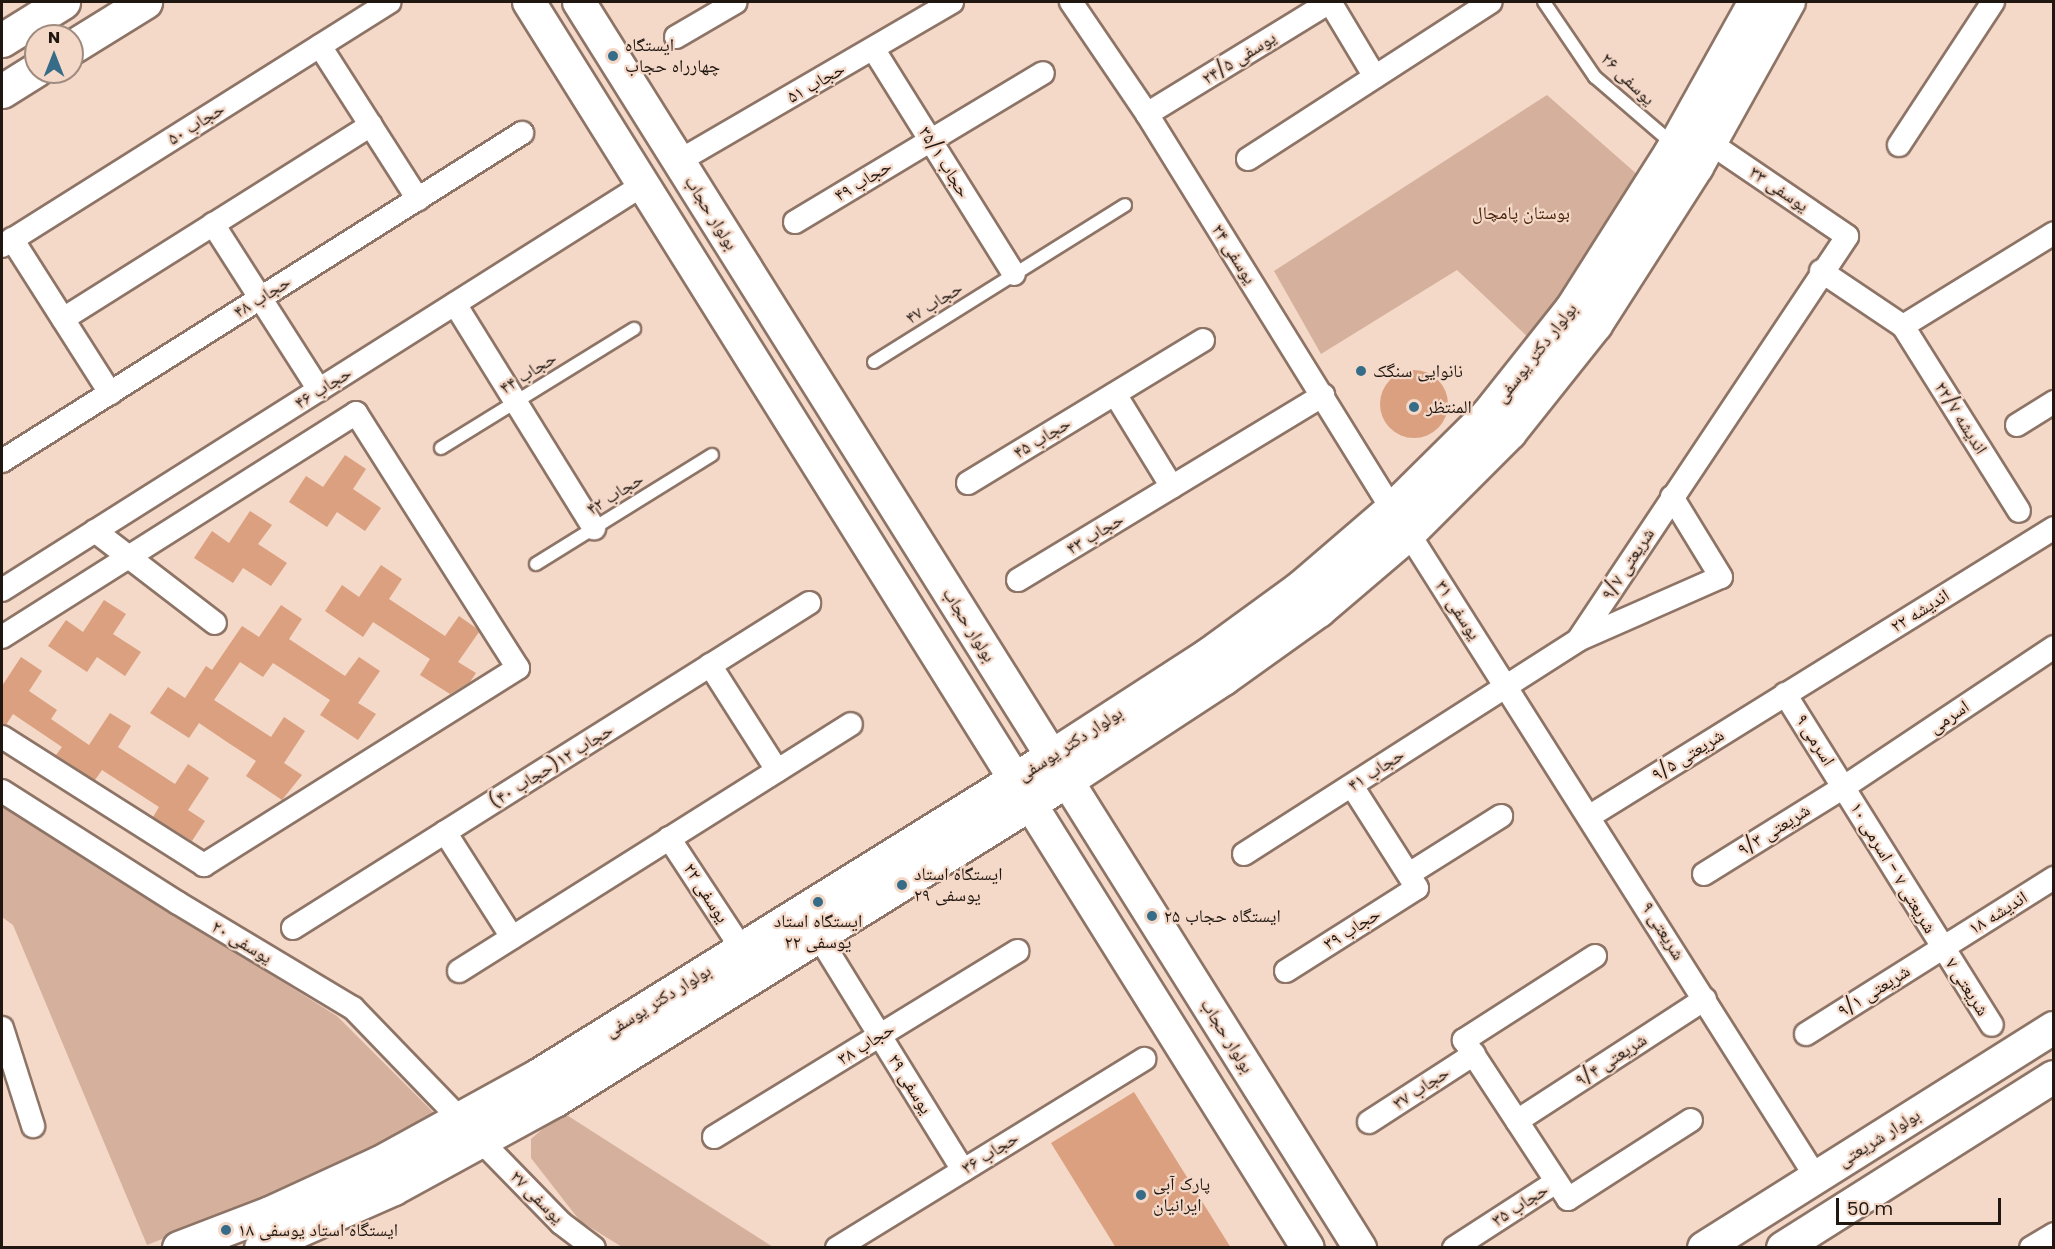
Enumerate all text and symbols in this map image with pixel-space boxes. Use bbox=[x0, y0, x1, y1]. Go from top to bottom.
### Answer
north arrow bbox=[24, 24, 84, 84]
text: N bbox=[48, 26, 60, 49]
street label: یوسفی ۲۴/۵ bbox=[1198, 27, 1280, 89]
place label: ایستگاه چهارراه حجاب bbox=[625, 35, 720, 78]
street label: یوسفی ۲۶ bbox=[1596, 48, 1660, 110]
marker: ایستگاه چهارراه حجاب bbox=[606, 49, 620, 63]
street label: حجاب ۵۱ bbox=[783, 58, 849, 108]
street label: حجاب ۵۰ bbox=[164, 98, 228, 150]
street label: حجاب ۳۵/۱ bbox=[914, 123, 974, 201]
street label: حجاب ۴۹ bbox=[830, 156, 896, 206]
street label: یوسفی ۳۳ bbox=[1745, 161, 1813, 217]
street label: بولوار حجاب bbox=[680, 172, 742, 254]
park label: بوستان پامچال bbox=[1472, 202, 1570, 224]
street label: یوسفی ۲۴ bbox=[1207, 220, 1261, 288]
street label: حجاب ۴۸ bbox=[230, 271, 294, 323]
street label: حجاب ۴۷ bbox=[902, 277, 966, 329]
street label: بولوار دکتر یوسفی bbox=[1490, 299, 1582, 407]
street label: حجاب ۴۴ bbox=[496, 347, 560, 399]
place label: نانوایی سنگک bbox=[1373, 360, 1463, 382]
street label: حجاب ۴۶ bbox=[291, 362, 355, 414]
marker: نانوایی سنگک bbox=[1354, 364, 1368, 378]
street label: اندیشه ۲۲/۷ bbox=[1930, 378, 1992, 458]
place label: المنتظر bbox=[1426, 396, 1472, 418]
marker: المنتظر bbox=[1407, 400, 1421, 414]
street label: حجاب ۴۵ bbox=[1009, 413, 1075, 463]
street label: حجاب ۴۲ bbox=[583, 468, 647, 520]
street label: حجاب ۴۳ bbox=[1062, 509, 1128, 559]
street label: شریعتی ۹/۷ bbox=[1597, 524, 1659, 604]
street label: یوسفی ۳۱ bbox=[1431, 576, 1485, 644]
street label: بولوار حجاب bbox=[938, 584, 1000, 666]
street label: اندیشه ۲۲ bbox=[1887, 585, 1953, 637]
street label: اسرمی bbox=[1925, 696, 1973, 738]
street label: بولوار دکتر یوسفی bbox=[1013, 702, 1127, 786]
street label: اسرمی ۹ bbox=[1791, 710, 1839, 770]
street label: حجاب ۱۲(حجاب ۴۰) bbox=[485, 719, 617, 813]
street label: شریعتی ۹/۵ bbox=[1648, 724, 1728, 786]
street label: حجاب ۴۱ bbox=[1344, 744, 1408, 796]
street label: شریعتی ۹/۳ bbox=[1734, 799, 1814, 861]
street label: شریعتی ۷ - اسرمی ۱۰ bbox=[1845, 799, 1941, 937]
street label: یوسفی ۲۲ bbox=[679, 859, 733, 927]
place label: ایستگاه استاد یوسفی ۲۹ bbox=[914, 864, 1002, 906]
marker: ایستگاه استاد یوسفی ۲۹ bbox=[895, 878, 909, 892]
street label: اندیشه ۱۸ bbox=[1965, 887, 2031, 939]
marker: ایستگاه استاد یوسفی ۲۲ bbox=[811, 895, 825, 909]
street label: شریعتی ۹ bbox=[1637, 898, 1689, 964]
street label: حجاب ۳۹ bbox=[1320, 903, 1384, 955]
place label: ایستگاه حجاب ۲۵ bbox=[1164, 905, 1281, 927]
marker: ایستگاه حجاب ۲۵ bbox=[1145, 909, 1159, 923]
place label: ایستگاه استاد یوسفی ۲۲ bbox=[774, 911, 862, 954]
street label: یوسفی ۲۰ bbox=[208, 916, 276, 968]
street label: شریعتی ۷ bbox=[1940, 954, 1994, 1020]
street label: بولوار دکتر یوسفی bbox=[601, 960, 715, 1042]
street label: شریعتی ۹/۱ bbox=[1834, 960, 1914, 1022]
street label: بولوار حجاب bbox=[1196, 995, 1258, 1077]
street label: حجاب ۳۸ bbox=[834, 1018, 898, 1070]
street label: شریعتی ۹/۴ bbox=[1571, 1029, 1651, 1091]
street label: یوسفی ۲۹ bbox=[883, 1050, 937, 1118]
street label: حجاب ۳۷ bbox=[1389, 1062, 1453, 1114]
street label: بولوار شریعتی bbox=[1834, 1104, 1924, 1172]
street label: حجاب ۳۶ bbox=[958, 1127, 1022, 1179]
street label: یوسفی ۲۷ bbox=[506, 1166, 568, 1228]
place label: پارک آبی ایرانیان bbox=[1153, 1174, 1210, 1216]
street label: حجاب ۳۵ bbox=[1488, 1179, 1552, 1231]
scale bar bbox=[1839, 1186, 2004, 1224]
marker: پارک آبی ایرانیان bbox=[1134, 1188, 1148, 1202]
text: 50 m bbox=[1847, 1196, 1893, 1221]
place label: ایستگاه استاد یوسفی ۱۸ bbox=[238, 1219, 398, 1241]
marker: ایستگاه استاد یوسفی ۱۸ bbox=[219, 1223, 233, 1237]

